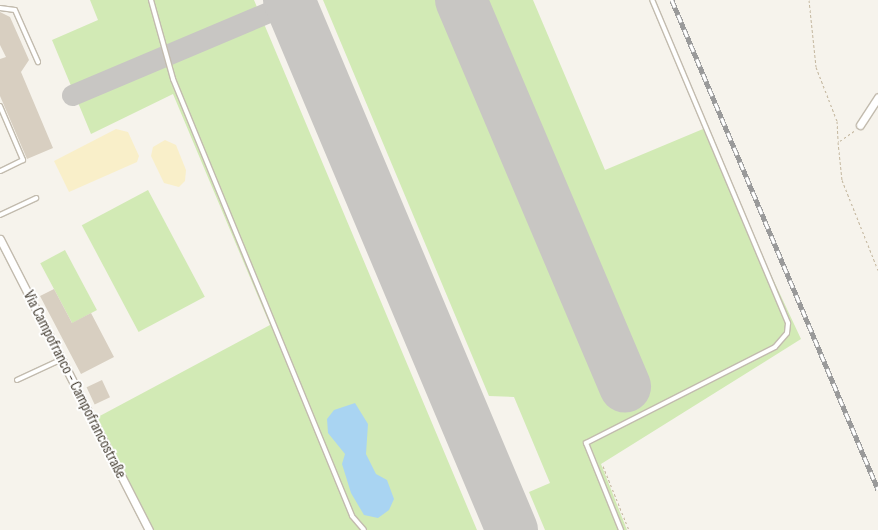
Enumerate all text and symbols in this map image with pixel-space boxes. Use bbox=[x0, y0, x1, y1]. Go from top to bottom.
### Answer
street label: Via Campofranco - Campofrancostraße bbox=[18, 288, 130, 482]

